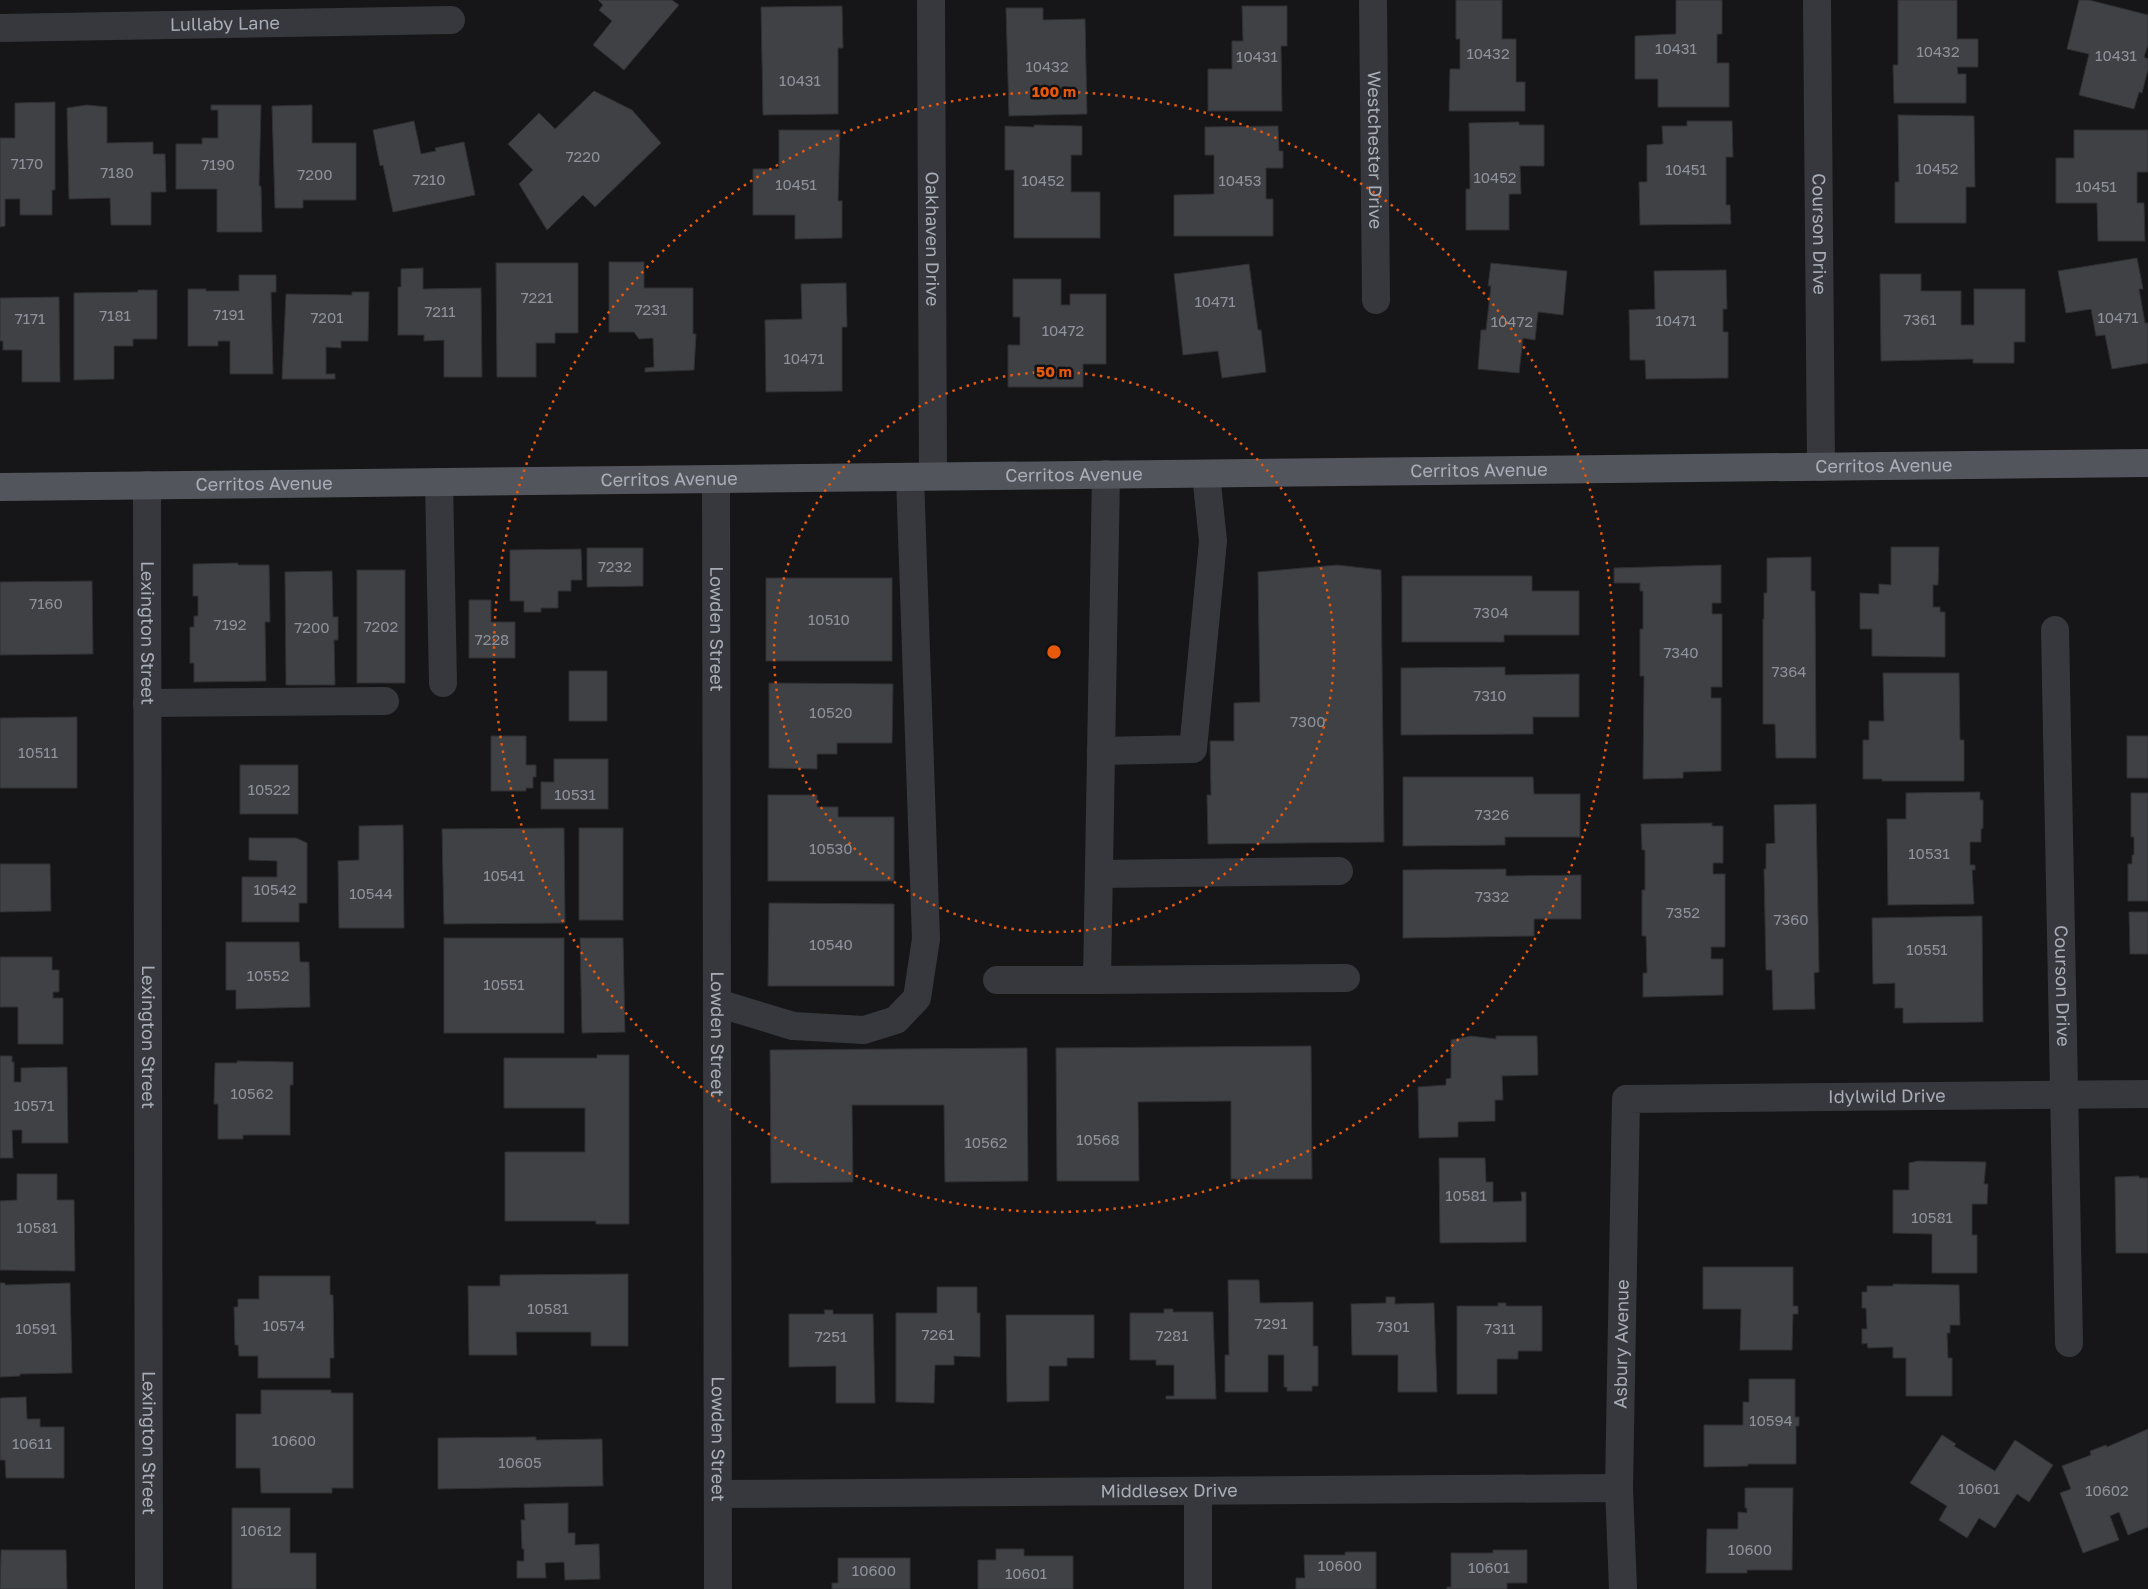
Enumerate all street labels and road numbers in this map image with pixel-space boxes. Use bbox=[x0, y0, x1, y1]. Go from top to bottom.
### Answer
street label: Lullaby Lane bbox=[170, 11, 280, 35]
street label: Westchester Drive bbox=[1364, 71, 1387, 229]
street label: Oakhaven Drive bbox=[922, 171, 944, 307]
street label: Courson Drive bbox=[1808, 173, 1832, 295]
street label: Cerritos Avenue bbox=[1815, 453, 1953, 477]
street label: Cerritos Avenue bbox=[1410, 458, 1548, 481]
street label: Cerritos Avenue bbox=[1005, 462, 1143, 486]
street label: Cerritos Avenue bbox=[600, 467, 738, 490]
street label: Cerritos Avenue bbox=[195, 471, 333, 495]
street label: Lexington Street bbox=[137, 561, 159, 705]
street label: Lowden Street bbox=[706, 566, 728, 692]
street label: Courson Drive bbox=[2051, 925, 2075, 1047]
street label: Lexington Street bbox=[138, 965, 160, 1109]
street label: Lowden Street bbox=[707, 971, 729, 1097]
street label: Idylwild Drive bbox=[1828, 1084, 1946, 1107]
street label: Asbury Avenue bbox=[1608, 1279, 1633, 1409]
street label: Lexington Street bbox=[139, 1371, 161, 1515]
street label: Lowden Street bbox=[708, 1376, 730, 1502]
street label: Middlesex Drive bbox=[1100, 1479, 1238, 1501]

